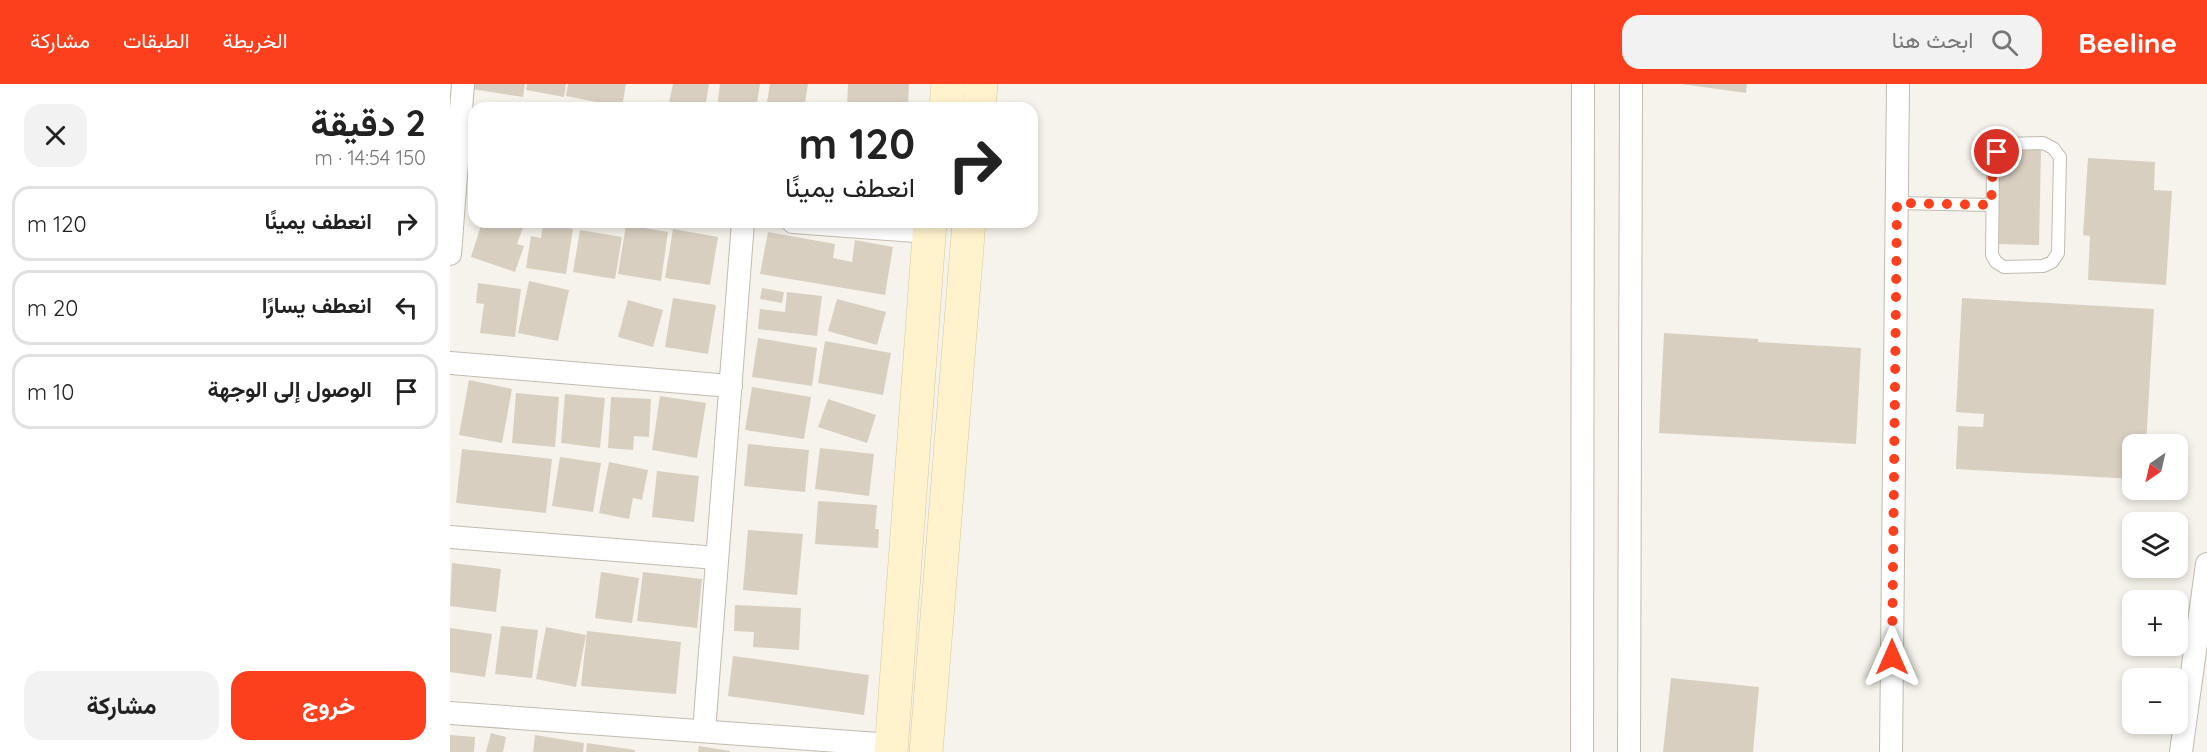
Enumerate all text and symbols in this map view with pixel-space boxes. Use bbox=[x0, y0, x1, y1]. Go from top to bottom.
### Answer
search box bbox=[1622, 15, 2042, 69]
text: Beeline bbox=[2078, 25, 2177, 60]
text: ابحث هنا bbox=[1892, 26, 1973, 54]
icon: search bbox=[1988, 26, 2021, 59]
text: مشاركة bbox=[30, 27, 90, 53]
text: الطبقات bbox=[123, 27, 190, 53]
text: الخريطة bbox=[223, 27, 288, 53]
text: 2 دقيقة bbox=[311, 100, 426, 145]
button: close bbox=[24, 104, 87, 167]
text: 120 m bbox=[798, 117, 915, 170]
icon: right bbox=[936, 126, 1014, 204]
pin bbox=[1971, 126, 2022, 177]
icon: arrive bbox=[1980, 135, 2013, 168]
text: 150 m · 14:54 bbox=[314, 145, 426, 170]
text: انعطف يمينًا bbox=[785, 170, 915, 204]
text: انعطف يمينًا bbox=[264, 207, 372, 235]
icon: right bbox=[390, 207, 423, 240]
text: 120 m bbox=[27, 210, 87, 238]
text: انعطف يسارًا bbox=[262, 291, 372, 319]
icon: left bbox=[390, 291, 423, 324]
text: 20 m bbox=[27, 294, 78, 322]
text: الوصول إلى الوجهة bbox=[208, 375, 372, 403]
icon: arrive bbox=[390, 375, 423, 408]
text: 10 m bbox=[27, 378, 74, 406]
north arrow bbox=[2122, 434, 2188, 500]
map controls bbox=[2122, 434, 2188, 734]
button: layers bbox=[2122, 512, 2188, 578]
button: + bbox=[2122, 590, 2188, 656]
position arrow bbox=[1860, 625, 1924, 689]
button: − bbox=[2122, 668, 2188, 734]
button: مشاركة bbox=[24, 671, 219, 740]
button: خروج bbox=[231, 671, 426, 740]

